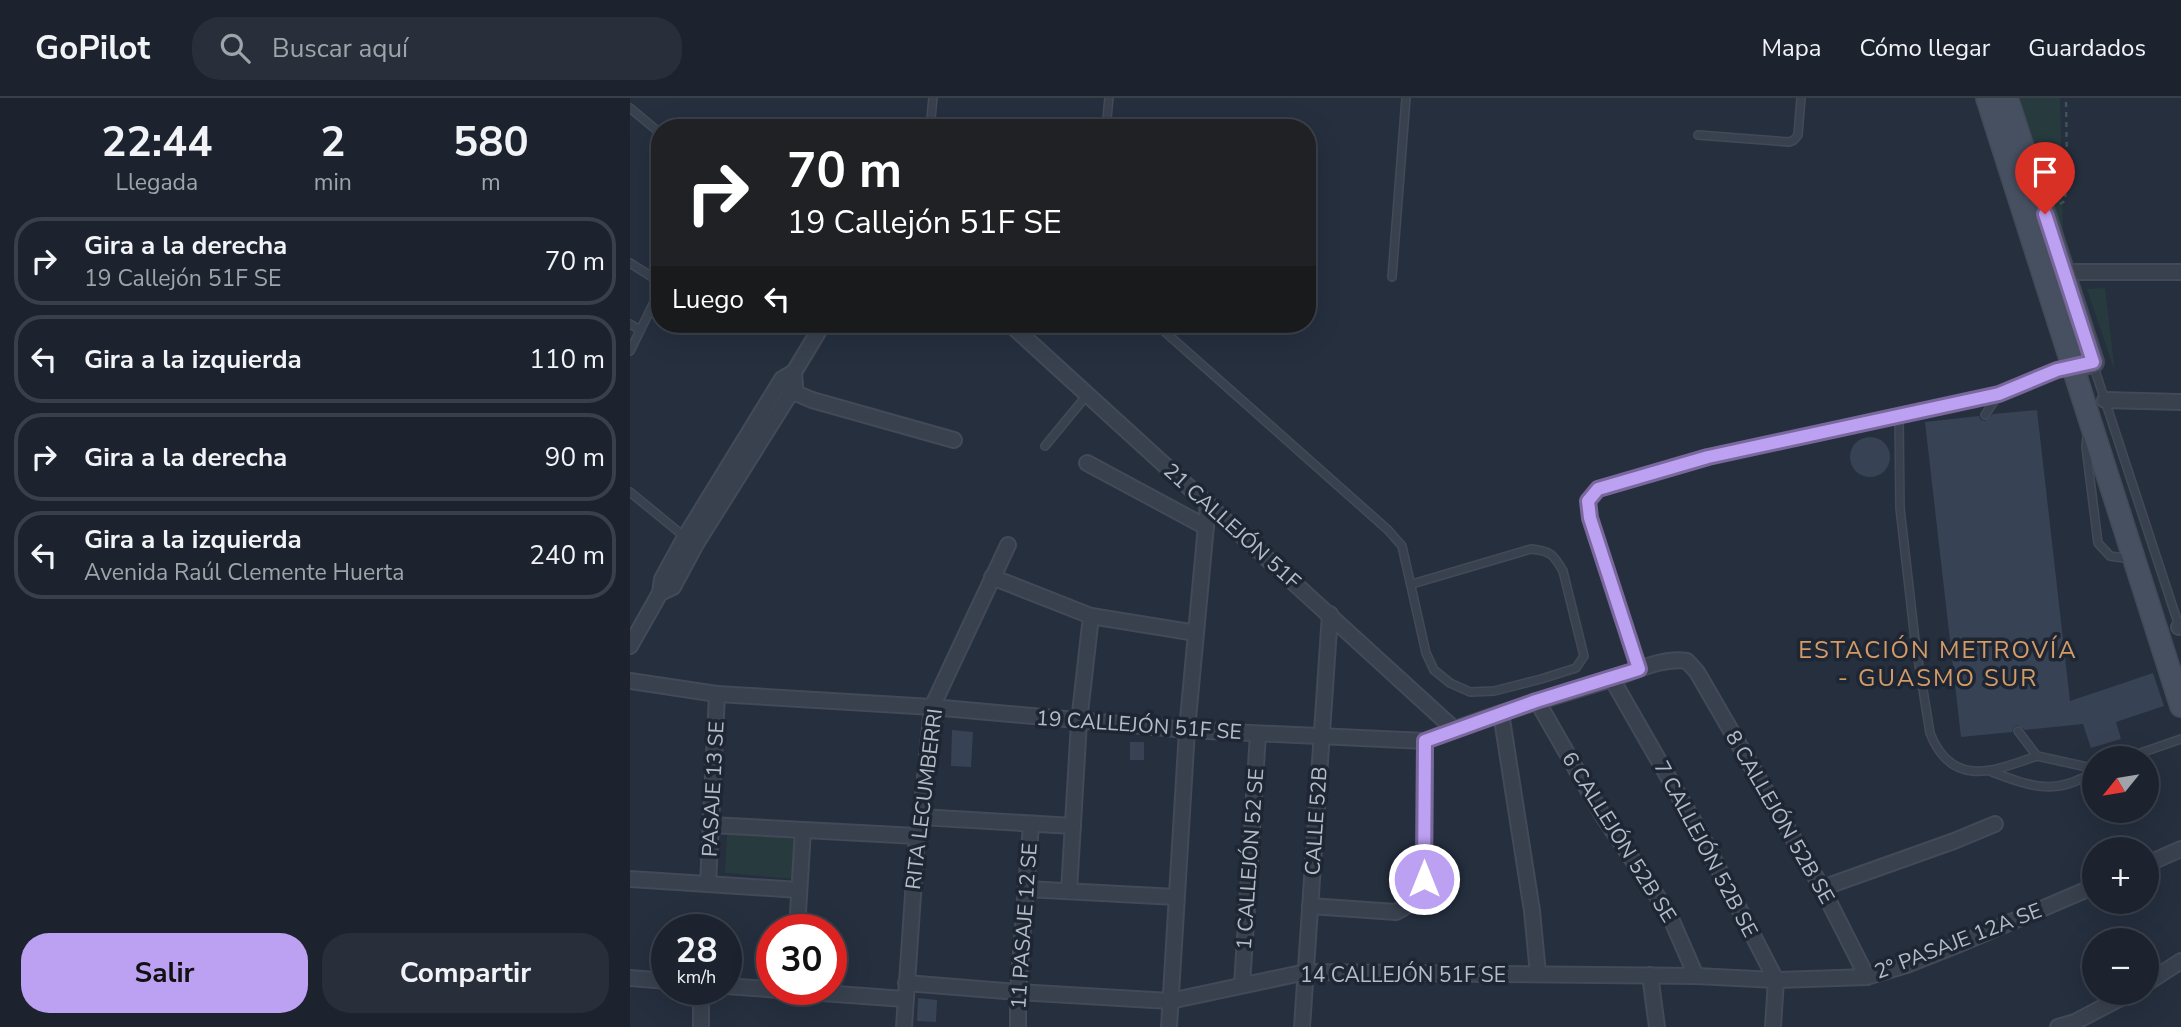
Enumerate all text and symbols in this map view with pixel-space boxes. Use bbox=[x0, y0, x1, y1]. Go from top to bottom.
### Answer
search box bbox=[192, 17, 682, 80]
text: GoPilot bbox=[35, 26, 150, 71]
icon: search bbox=[216, 29, 254, 67]
text: Buscar aquí bbox=[272, 31, 408, 66]
text: Mapa bbox=[1761, 32, 1821, 64]
text: Cómo llegar bbox=[1859, 32, 1990, 64]
text: Guardados bbox=[2028, 32, 2146, 64]
text: 22:44 bbox=[101, 114, 212, 171]
text: 2 bbox=[320, 114, 345, 171]
text: 580 bbox=[453, 114, 529, 171]
text: 70 m bbox=[787, 137, 902, 204]
pin bbox=[2015, 142, 2075, 214]
icon: right bbox=[672, 147, 763, 238]
icon: arrive bbox=[2026, 153, 2064, 191]
text: Llegada bbox=[116, 167, 198, 198]
text: min bbox=[314, 167, 352, 198]
text: m bbox=[481, 167, 501, 198]
text: 19 Callejón 51F SE bbox=[787, 201, 1062, 244]
text: Gira a la derecha bbox=[84, 228, 287, 263]
icon: right bbox=[25, 242, 63, 280]
text: 70 m bbox=[545, 244, 605, 279]
text: 19 Callejón 51F SE bbox=[84, 263, 281, 294]
icon: left bbox=[758, 280, 796, 318]
text: Luego bbox=[672, 282, 744, 317]
icon: left bbox=[25, 340, 63, 378]
text: Gira a la izquierda bbox=[84, 342, 302, 377]
text: 110 m bbox=[529, 342, 605, 377]
icon: right bbox=[25, 438, 63, 476]
text: Gira a la derecha bbox=[84, 440, 287, 475]
text: 90 m bbox=[545, 440, 605, 475]
street label: 21 CALLEJÓN 51F bbox=[1157, 457, 1307, 595]
text: Gira a la izquierda bbox=[84, 522, 302, 557]
icon: left bbox=[25, 536, 63, 574]
text: 240 m bbox=[529, 538, 605, 573]
text: Avenida Raúl Clemente Huerta bbox=[84, 557, 404, 588]
district label: ESTACIÓN METROVÍA - GUASMO SUR bbox=[1798, 634, 2078, 694]
street label: 19 CALLEJÓN 51F SE bbox=[1035, 704, 1243, 746]
street label: RITA LECUMBERRI bbox=[899, 707, 949, 891]
street label: PASAJE 13 SE bbox=[695, 720, 731, 858]
street label: 8 CALLEJÓN 52B SE bbox=[1719, 725, 1841, 909]
street label: 6 CALLEJÓN 52B SE bbox=[1555, 746, 1683, 928]
north arrow bbox=[2082, 746, 2160, 822]
map controls bbox=[2082, 746, 2159, 1005]
street label: 7 CALLEJÓN 52B SE bbox=[1648, 756, 1764, 942]
street label: CALLE 52B bbox=[1298, 766, 1334, 876]
street label: 1 CALLEJÓN 52 SE bbox=[1230, 767, 1270, 951]
button: + bbox=[2082, 837, 2159, 914]
street label: 11 PASAJE 12 SE bbox=[1004, 842, 1044, 1010]
position arrow bbox=[1387, 842, 1461, 916]
street label: 2° PASAJE 12A SE bbox=[1870, 896, 2046, 986]
speed limit sign: 30 bbox=[756, 914, 847, 1005]
text: 28 bbox=[675, 927, 718, 974]
button: − bbox=[2082, 928, 2159, 1005]
button: Salir bbox=[21, 933, 308, 1013]
button: Compartir bbox=[322, 933, 609, 1013]
street label: 14 CALLEJÓN 51F SE bbox=[1300, 961, 1506, 989]
text: km/h bbox=[677, 965, 716, 989]

